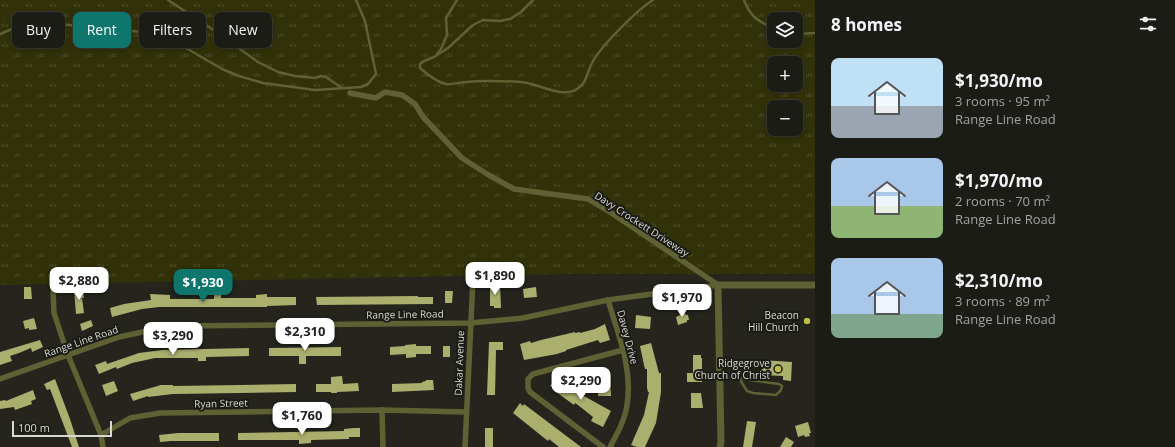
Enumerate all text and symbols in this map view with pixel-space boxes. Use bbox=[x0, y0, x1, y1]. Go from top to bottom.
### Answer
chip: Buy bbox=[12, 12, 65, 48]
chip: Rent bbox=[73, 12, 131, 48]
chip: Filters bbox=[139, 12, 206, 48]
chip: New bbox=[214, 12, 272, 48]
map controls bbox=[767, 12, 803, 136]
button: layers bbox=[767, 12, 803, 48]
text: 8 homes bbox=[831, 13, 902, 36]
icon: filters bbox=[1137, 13, 1159, 35]
button: + bbox=[767, 56, 803, 92]
text: $1,930/mo bbox=[955, 69, 1043, 92]
icon: home bbox=[863, 74, 911, 122]
text: 3 rooms · 95 m² bbox=[955, 92, 1050, 110]
button: − bbox=[767, 100, 803, 136]
text: Range Line Road bbox=[955, 110, 1056, 128]
text: $1,970/mo bbox=[955, 169, 1043, 192]
icon: home bbox=[863, 174, 911, 222]
street label: Davy Crockett Driveway bbox=[592, 188, 693, 260]
text: 2 rooms · 70 m² bbox=[955, 192, 1050, 210]
text: Range Line Road bbox=[955, 210, 1056, 228]
pin: $1,890 bbox=[462, 262, 528, 296]
text: $1,890 bbox=[475, 266, 515, 284]
pin: $2,880 bbox=[46, 267, 112, 301]
pin: $1,930 bbox=[170, 269, 236, 303]
text: $2,310/mo bbox=[955, 269, 1043, 292]
text: $2,880 bbox=[59, 271, 99, 289]
text: $1,930 bbox=[183, 273, 223, 291]
icon: home bbox=[863, 274, 911, 322]
pin: $1,970 bbox=[649, 284, 715, 318]
text: $1,970 bbox=[662, 288, 702, 306]
text: 3 rooms · 89 m² bbox=[955, 292, 1050, 310]
street label: Range Line Road bbox=[366, 306, 444, 322]
street label: Davey Drive bbox=[614, 308, 642, 366]
place label: Beacon Hill Church bbox=[748, 308, 799, 334]
text: Range Line Road bbox=[955, 310, 1056, 328]
marker: Beacon Hill Church bbox=[802, 316, 812, 326]
pin: $2,310 bbox=[272, 318, 338, 352]
street label: Range Line Road bbox=[42, 322, 120, 360]
pin: $3,290 bbox=[140, 322, 206, 356]
text: $2,310 bbox=[285, 322, 325, 340]
text: $3,290 bbox=[153, 326, 193, 344]
street label: Dakar Avenue bbox=[451, 330, 467, 396]
place label: Ridgegrove Church of Christ bbox=[694, 356, 770, 382]
marker: Ridgegrove Church of Christ bbox=[773, 364, 783, 374]
pin: $2,290 bbox=[548, 367, 614, 401]
text: $2,290 bbox=[561, 371, 601, 389]
street label: Ryan Street bbox=[194, 396, 248, 410]
pin: $1,760 bbox=[269, 402, 335, 436]
text: $1,760 bbox=[282, 406, 322, 424]
scale bar bbox=[12, 419, 112, 438]
text: 100 m bbox=[18, 420, 50, 435]

